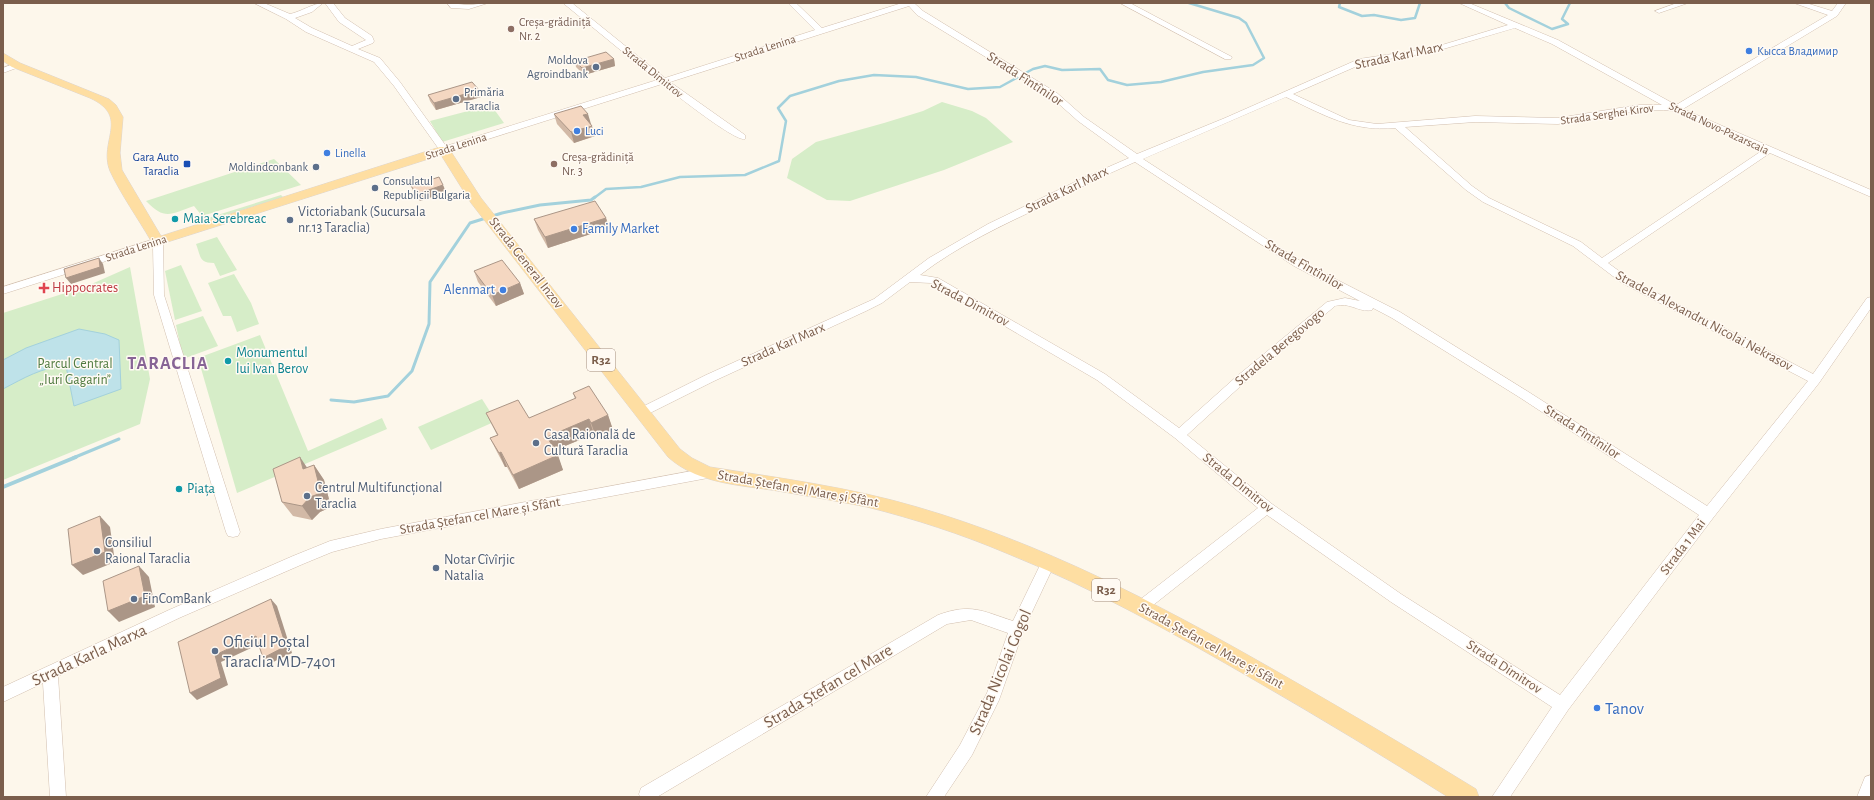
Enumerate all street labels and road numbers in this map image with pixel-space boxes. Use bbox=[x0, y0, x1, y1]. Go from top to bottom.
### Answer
street label: Strada Lenina bbox=[733, 32, 798, 64]
street label: Strada Karl Marx bbox=[1354, 40, 1444, 72]
street label: Strada Dimitrov bbox=[620, 44, 686, 100]
street label: Strada Fîntînilor bbox=[984, 49, 1066, 109]
street label: Strada Novo-Pazarscaia bbox=[1667, 100, 1771, 157]
street label: Strada Serghei Kirov bbox=[1560, 102, 1654, 126]
street label: Strada Lenina bbox=[424, 130, 489, 162]
street label: Strada Karl Marx bbox=[1024, 164, 1110, 216]
street label: Strada General Inzov bbox=[486, 215, 566, 311]
street label: Strada Lenina bbox=[104, 232, 169, 264]
street label: Strada Fîntînilor bbox=[1262, 237, 1346, 293]
street label: Stradela Alexandru Nicolai Nekrasov bbox=[1613, 268, 1795, 374]
street label: Strada Dimitrov bbox=[929, 277, 1012, 330]
street label: Stradela Beregovogo bbox=[1232, 305, 1328, 388]
street label: Strada Karl Marx bbox=[739, 320, 827, 370]
road number: R32 bbox=[587, 349, 615, 371]
street label: Strada Fîntînilor bbox=[1541, 402, 1623, 462]
street label: Strada Dimitrov bbox=[1200, 450, 1276, 516]
street label: Strada Ștefan cel Mare și Sfânt bbox=[716, 468, 880, 511]
street label: Strada Ștefan cel Mare și Sfânt bbox=[399, 495, 562, 538]
street label: Strada 1 Mai bbox=[1658, 517, 1708, 577]
road number: R32 bbox=[1092, 579, 1120, 601]
street label: Strada Ștefan cel Mare și Sfânt bbox=[1136, 600, 1286, 693]
street label: Strada Nicolai Gogol bbox=[966, 607, 1034, 737]
street label: Strada Karla Marxa bbox=[29, 621, 149, 689]
street label: Strada Dimitrov bbox=[1464, 638, 1544, 696]
street label: Strada Ștefan cel Mare bbox=[761, 641, 897, 733]

